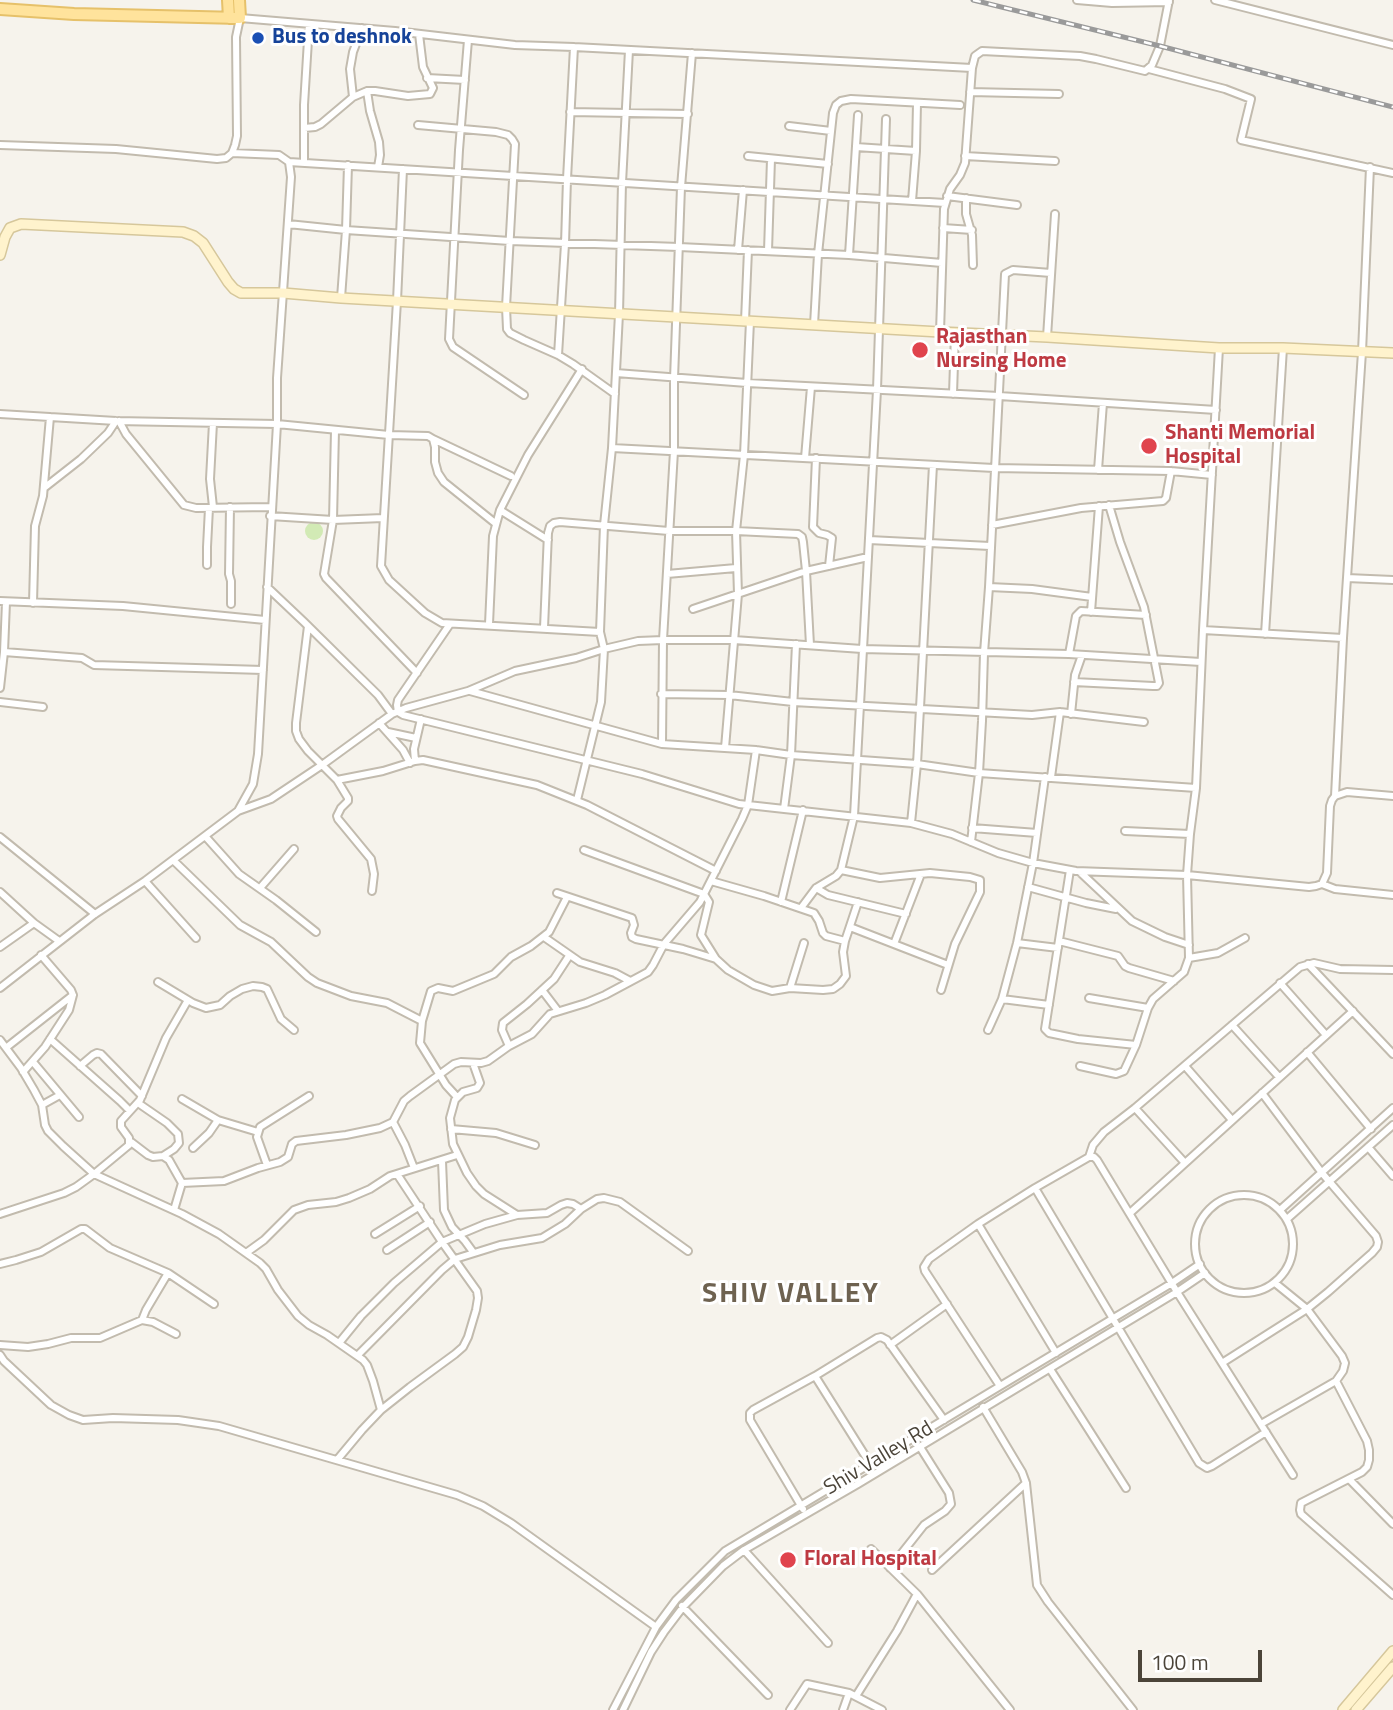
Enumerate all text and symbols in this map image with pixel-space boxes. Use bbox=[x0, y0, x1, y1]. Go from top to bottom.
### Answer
place label: Bus to deshnok bbox=[272, 25, 412, 51]
marker: Bus to deshnok bbox=[250, 30, 266, 46]
place label: Rajasthan Nursing Home bbox=[936, 325, 1066, 375]
marker: Rajasthan Nursing Home bbox=[910, 340, 930, 360]
place label: Shanti Memorial Hospital bbox=[1165, 421, 1315, 471]
marker: Shanti Memorial Hospital bbox=[1139, 436, 1159, 456]
district label: SHIV VALLEY bbox=[703, 1278, 879, 1312]
street label: Shiv Valley Rd bbox=[820, 1417, 938, 1501]
place label: Floral Hospital bbox=[804, 1547, 937, 1573]
marker: Floral Hospital bbox=[778, 1550, 798, 1570]
scale bar bbox=[1141, 1636, 1265, 1680]
text: 100 m bbox=[1151, 1646, 1208, 1678]

